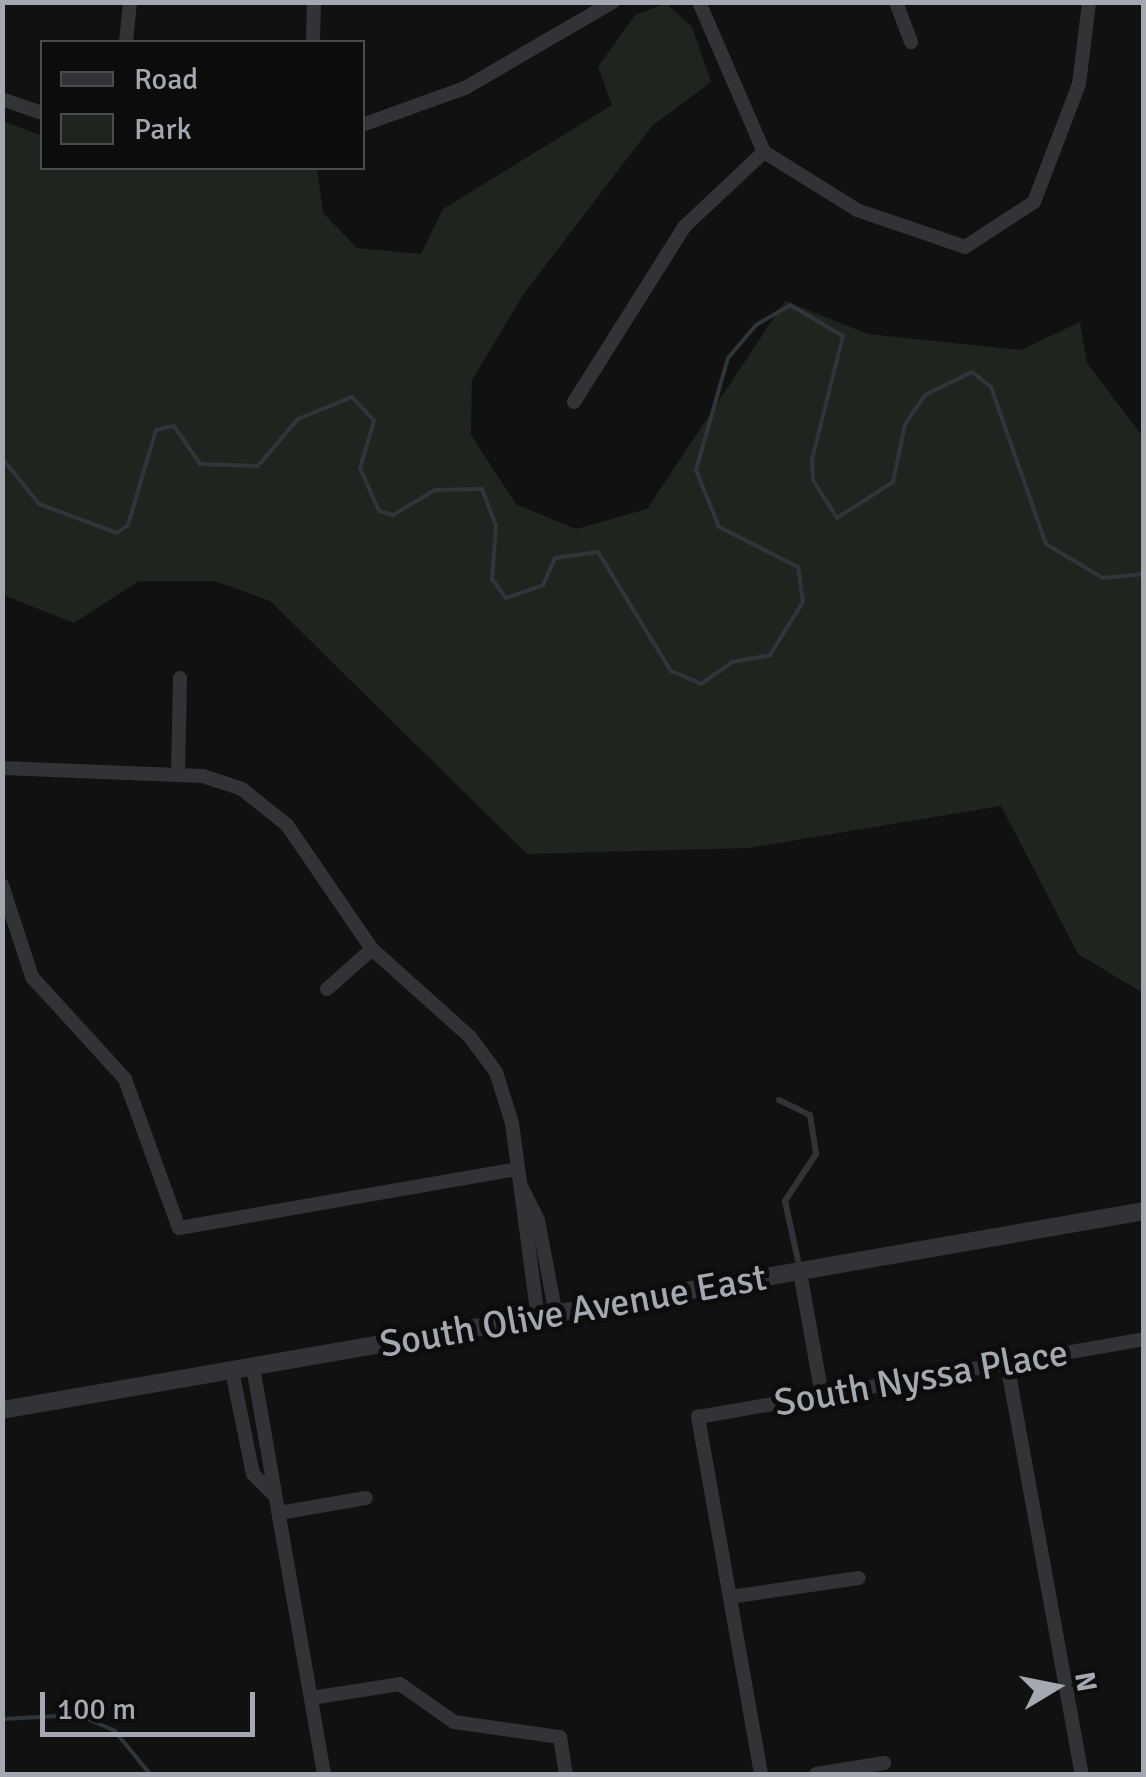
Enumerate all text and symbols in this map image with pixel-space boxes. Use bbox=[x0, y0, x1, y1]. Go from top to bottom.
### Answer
legend bbox=[40, 40, 365, 170]
text: Road bbox=[134, 61, 198, 98]
text: Park bbox=[134, 111, 192, 148]
street label: South Olive Avenue East bbox=[376, 1255, 770, 1367]
street label: South Nyssa Place bbox=[771, 1330, 1071, 1426]
north arrow bbox=[1006, 1637, 1106, 1737]
text: N bbox=[1067, 1669, 1104, 1694]
scale bar bbox=[45, 1672, 260, 1734]
text: 100 m bbox=[57, 1691, 136, 1728]

